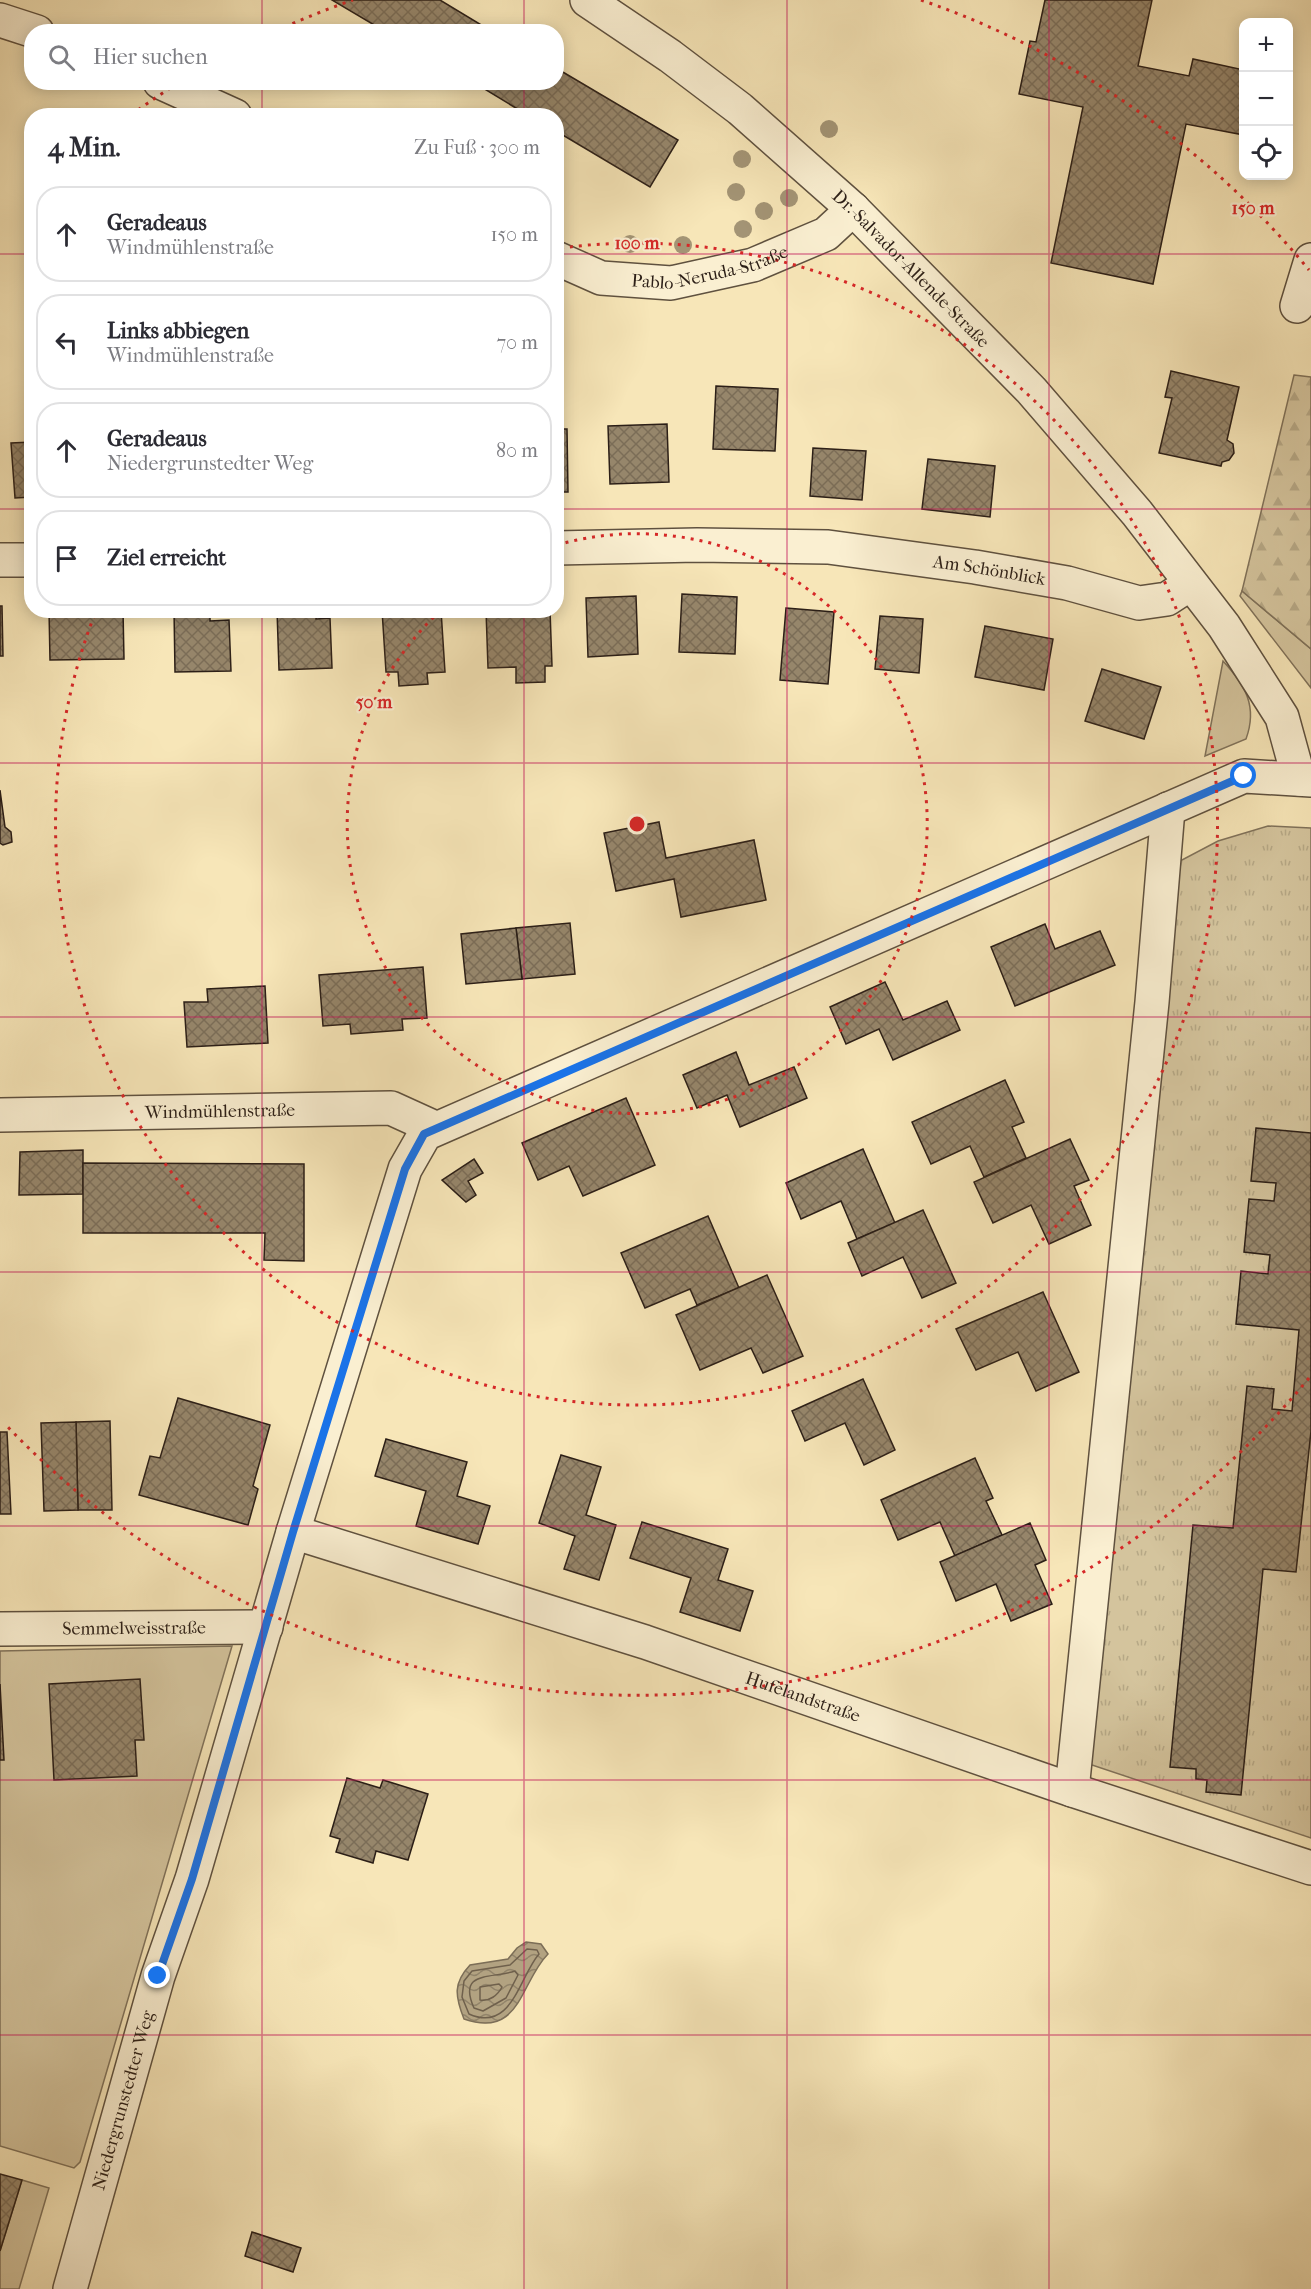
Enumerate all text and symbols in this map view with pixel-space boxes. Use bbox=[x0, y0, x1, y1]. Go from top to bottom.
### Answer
map controls bbox=[1239, 18, 1293, 180]
button: + bbox=[1239, 18, 1293, 72]
search box bbox=[24, 24, 564, 90]
icon: search bbox=[45, 41, 78, 74]
text: Hier suchen bbox=[93, 44, 208, 70]
button: − bbox=[1239, 72, 1293, 126]
button: locate bbox=[1239, 126, 1293, 180]
text: 4 Min. bbox=[48, 132, 121, 163]
text: Zu Fuß · 300 m bbox=[414, 136, 540, 159]
street label: Dr.-Salvador-Allende-Straße bbox=[828, 185, 994, 352]
text: 150 m bbox=[1232, 198, 1275, 219]
text: Geradeaus bbox=[107, 210, 207, 236]
icon: ahead bbox=[50, 218, 83, 251]
text: 150 m bbox=[490, 223, 538, 246]
text: 100 m bbox=[614, 233, 661, 254]
text: Windmühlenstraße bbox=[107, 236, 274, 259]
street label: Pablo-Neruda-Straße bbox=[631, 241, 791, 294]
text: Links abbiegen bbox=[107, 318, 249, 344]
icon: left bbox=[50, 326, 83, 359]
text: 70 m bbox=[496, 331, 538, 354]
text: Windmühlenstraße bbox=[107, 344, 274, 367]
text: Geradeaus bbox=[107, 426, 207, 452]
icon: ahead bbox=[50, 434, 83, 467]
text: 80 m bbox=[496, 439, 538, 462]
text: Niedergrunstedter Weg bbox=[107, 452, 313, 475]
icon: arrive bbox=[50, 542, 83, 575]
text: Ziel erreicht bbox=[107, 545, 226, 571]
street label: Am Schönblick bbox=[931, 551, 1048, 590]
text: 50 m bbox=[356, 692, 393, 713]
route start bbox=[1230, 762, 1256, 788]
centre of rings bbox=[627, 814, 647, 834]
street label: Windmühlenstraße bbox=[144, 1099, 295, 1123]
street label: Semmelweisstraße bbox=[62, 1617, 206, 1639]
street label: Hufelandstraße bbox=[743, 1667, 863, 1726]
route end bbox=[144, 1962, 170, 1988]
street label: Niedergrunstedter Weg bbox=[88, 2008, 158, 2193]

